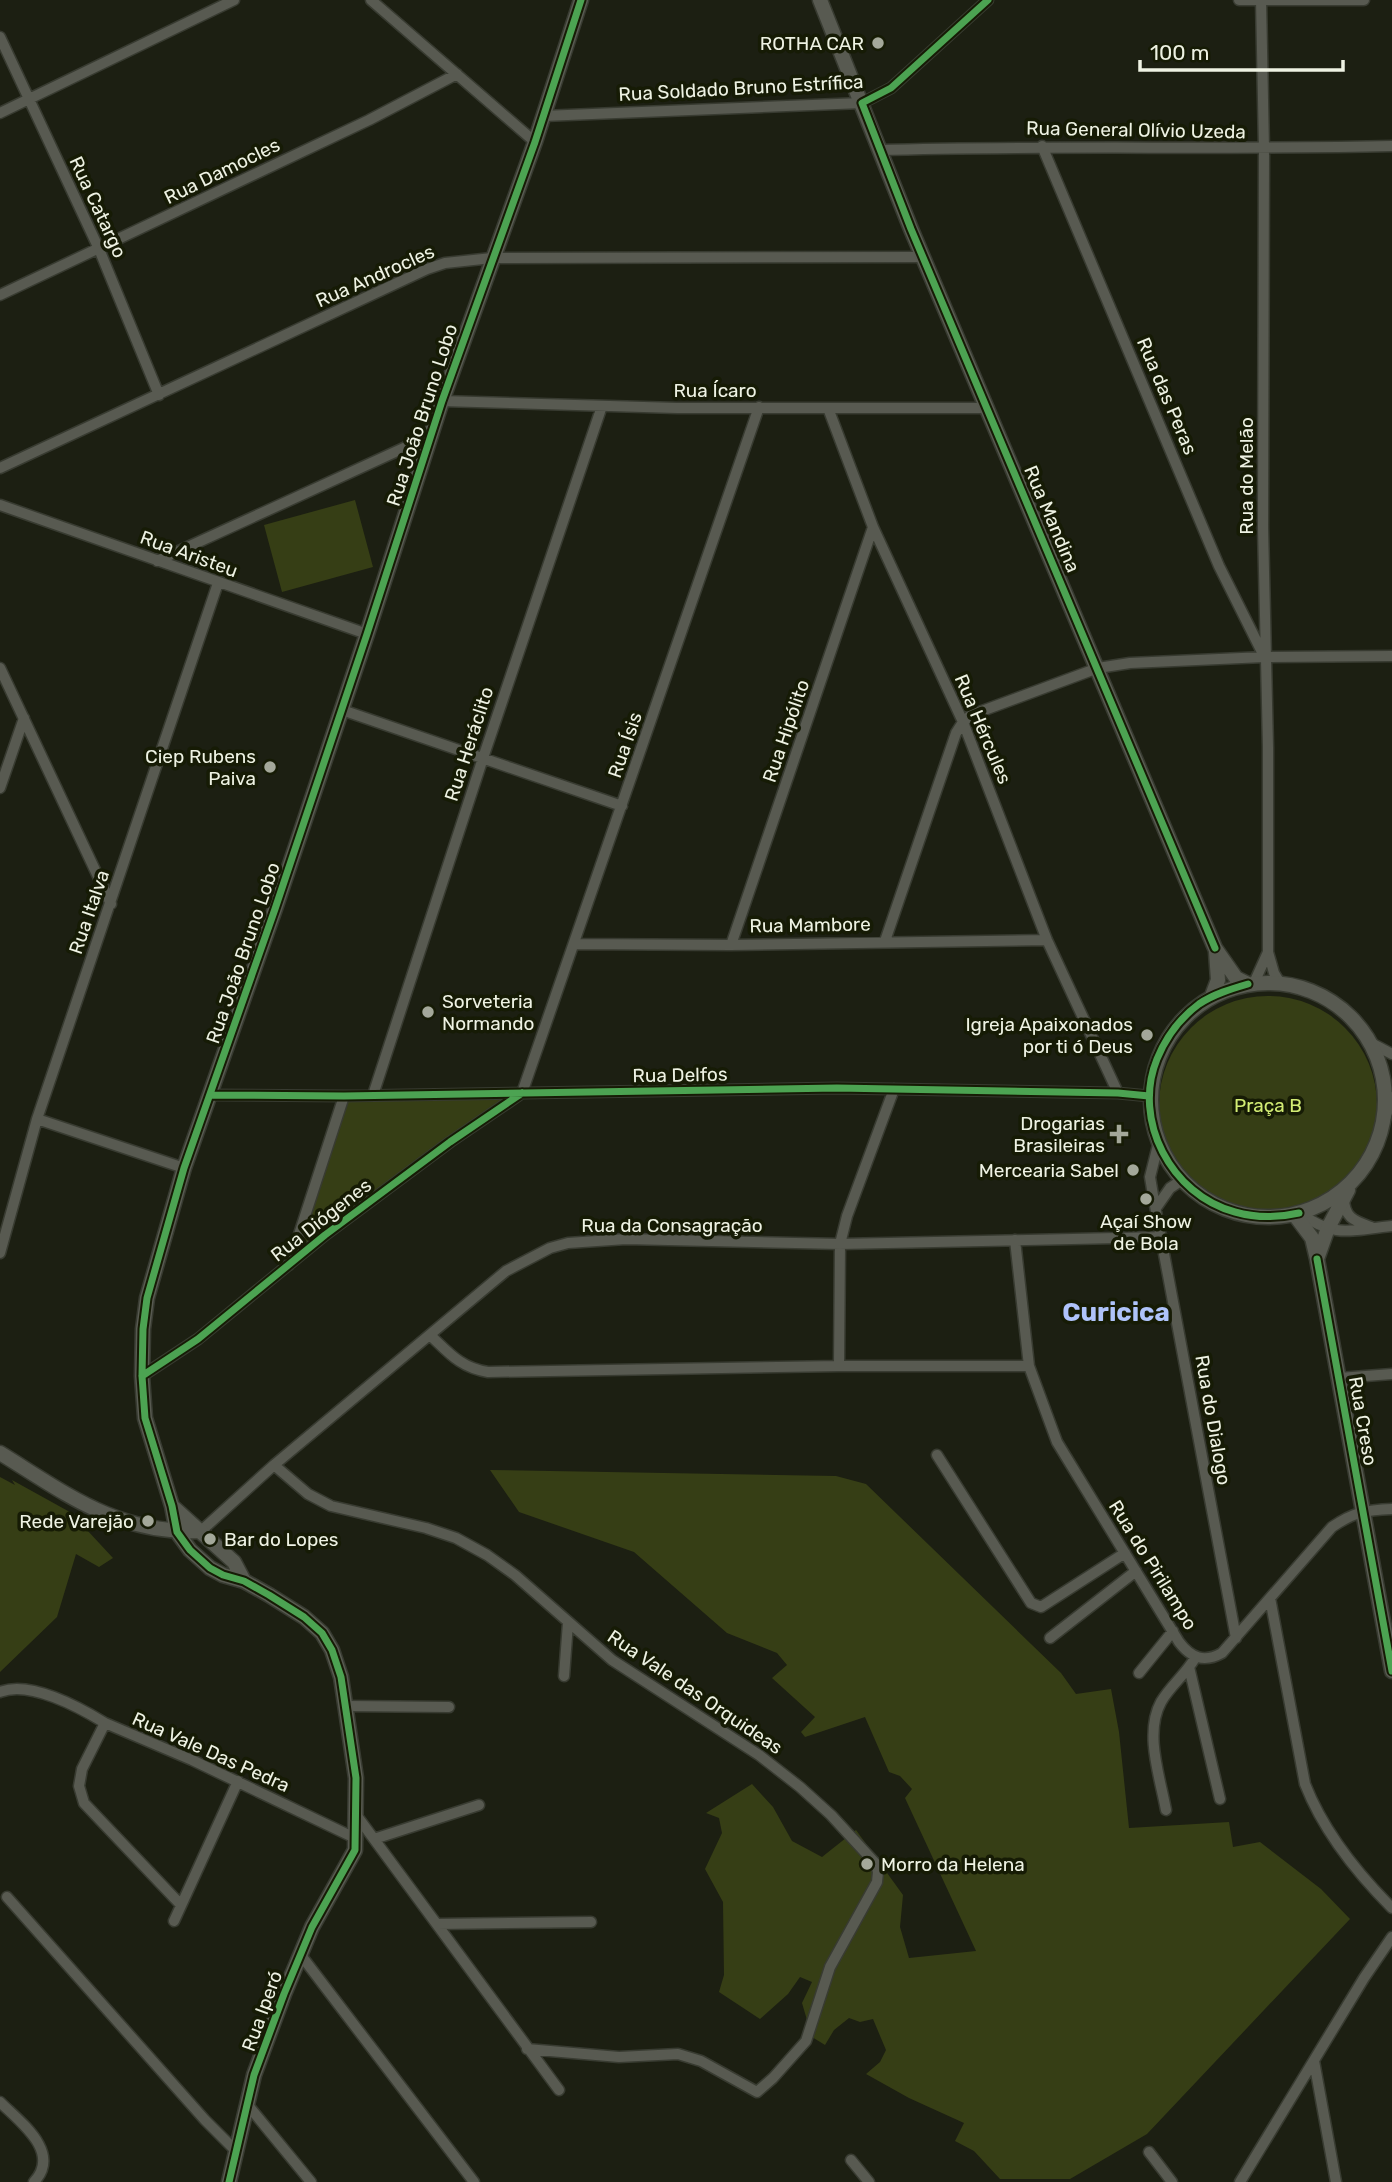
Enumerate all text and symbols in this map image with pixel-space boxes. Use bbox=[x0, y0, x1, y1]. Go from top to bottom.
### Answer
scale bar bbox=[1140, 28, 1343, 72]
place label: ROTHA CAR bbox=[760, 32, 864, 55]
marker: ROTHA CAR bbox=[870, 35, 886, 51]
text: 100 m bbox=[1150, 40, 1209, 65]
street label: Rua Soldado Bruno Estrífica bbox=[618, 70, 864, 106]
street label: Rua General Olívio Uzeda bbox=[1026, 117, 1246, 143]
street label: Rua Damocles bbox=[160, 133, 284, 209]
street label: Rua Catargo bbox=[64, 153, 132, 261]
street label: Rua Androcles bbox=[312, 240, 438, 312]
street label: Rua João Bruno Lobo bbox=[382, 321, 462, 509]
street label: Rua das Peras bbox=[1132, 334, 1202, 458]
street label: Rua Ícaro bbox=[673, 379, 757, 402]
street label: Rua do Melão bbox=[1235, 417, 1258, 535]
street label: Rua Mandina bbox=[1019, 462, 1085, 576]
street label: Rua Aristeu bbox=[137, 526, 241, 582]
street label: Rua Hércules bbox=[950, 671, 1016, 787]
street label: Rua Hipólito bbox=[758, 677, 814, 785]
street label: Rua Heráclito bbox=[440, 684, 498, 804]
street label: Rua Ísis bbox=[603, 709, 647, 781]
place label: Ciep Rubens Paiva bbox=[145, 745, 256, 790]
marker: Ciep Rubens Paiva bbox=[262, 759, 278, 775]
street label: Rua João Bruno Lobo bbox=[201, 859, 285, 1047]
street label: Rua Italva bbox=[64, 867, 114, 957]
street label: Rua Mambore bbox=[749, 912, 871, 938]
place label: Sorveteria Normando bbox=[442, 990, 534, 1035]
marker: Sorveteria Normando bbox=[420, 1004, 436, 1020]
place label: Igreja Apaixonados por ti ó Deus bbox=[965, 1013, 1133, 1058]
marker: Igreja Apaixonados por ti ó Deus bbox=[1139, 1027, 1155, 1043]
street label: Rua Delfos bbox=[632, 1063, 728, 1087]
park label: Praça B bbox=[1234, 1094, 1302, 1117]
place label: Drogarias Brasileiras bbox=[1013, 1112, 1105, 1157]
marker: Drogarias Brasileiras bbox=[1111, 1126, 1127, 1142]
place label: Mercearia Sabel bbox=[979, 1159, 1119, 1182]
marker: Mercearia Sabel bbox=[1125, 1162, 1141, 1178]
street label: Rua Diógenes bbox=[266, 1174, 376, 1266]
marker: Açaí Show de Bola bbox=[1138, 1191, 1154, 1207]
place label: Açaí Show de Bola bbox=[1100, 1210, 1192, 1255]
street label: Rua da Consagração bbox=[581, 1214, 763, 1237]
district label: Curicica bbox=[1062, 1297, 1170, 1328]
street label: Rua do Dialogo bbox=[1190, 1353, 1236, 1487]
street label: Rua Creso bbox=[1344, 1375, 1382, 1467]
street label: Rua do Pirilampo bbox=[1104, 1496, 1202, 1634]
place label: Rede Varejão bbox=[19, 1510, 134, 1533]
marker: Rede Varejão bbox=[140, 1513, 156, 1529]
place label: Bar do Lopes bbox=[224, 1528, 339, 1551]
marker: Bar do Lopes bbox=[202, 1531, 218, 1547]
street label: Rua Vale das Orquideas bbox=[603, 1625, 787, 1759]
street label: Rua Vale Das Pedra bbox=[129, 1707, 293, 1797]
place label: Morro da Helena bbox=[881, 1853, 1025, 1876]
marker: Morro da Helena bbox=[859, 1856, 875, 1872]
street label: Rua Iperó bbox=[237, 1968, 287, 2054]

